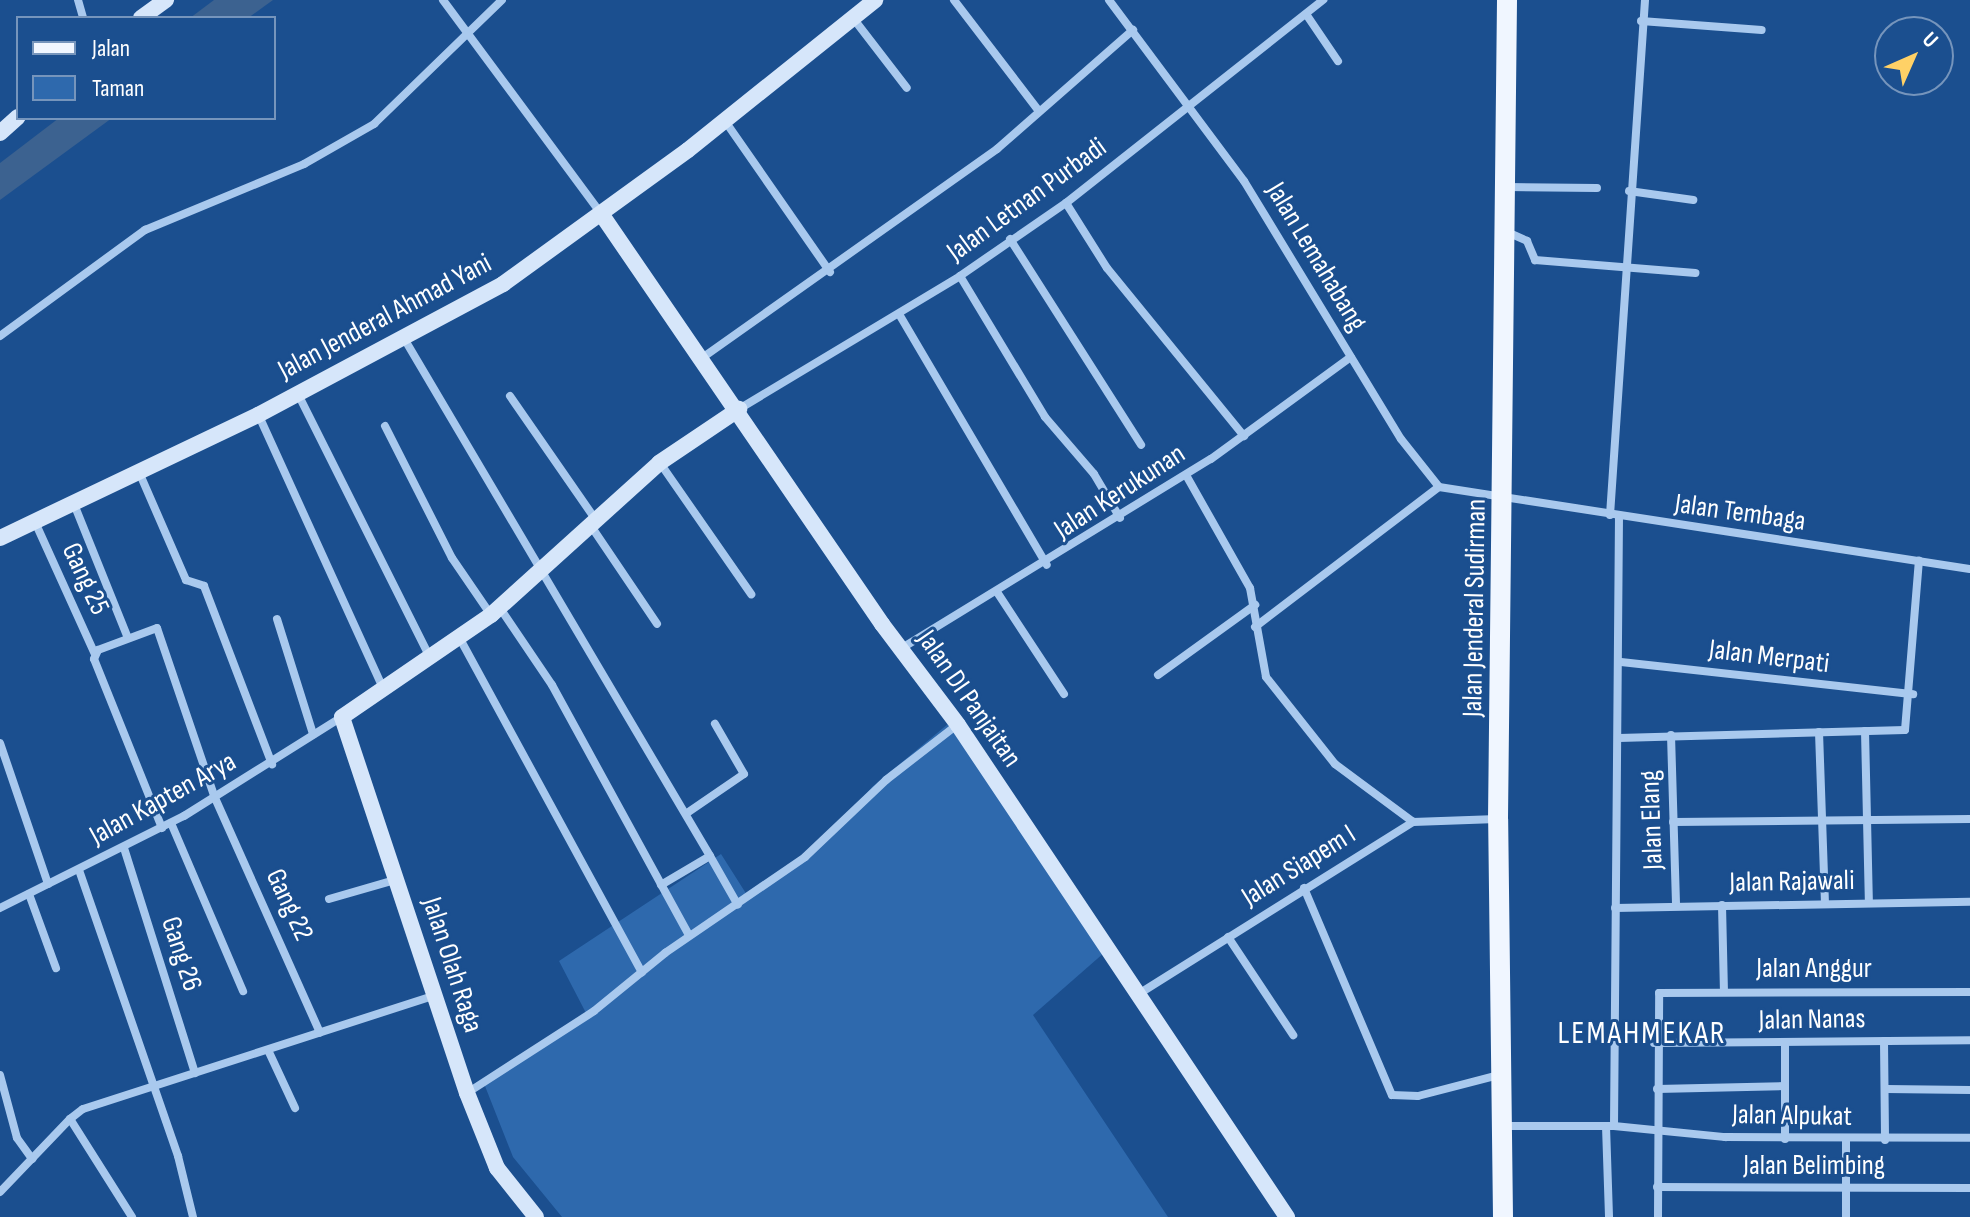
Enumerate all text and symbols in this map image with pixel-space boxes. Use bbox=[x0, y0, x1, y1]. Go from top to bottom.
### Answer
legend bbox=[16, 16, 276, 120]
north arrow bbox=[1874, 16, 1954, 96]
text: U bbox=[1916, 26, 1944, 54]
text: Jalan bbox=[92, 34, 130, 63]
text: Taman bbox=[92, 74, 144, 103]
street label: Jalan Letnan Purbadi bbox=[941, 131, 1113, 269]
street label: Jalan Lemahabang bbox=[1259, 177, 1373, 337]
street label: Jalan Jenderal Ahmad Yani bbox=[273, 247, 497, 387]
street label: Jalan Kerukunan bbox=[1048, 437, 1192, 547]
street label: Jalan Tembaga bbox=[1672, 487, 1808, 539]
street label: Jalan Jenderal Sudirman bbox=[1456, 499, 1494, 717]
street label: Gang 25 bbox=[54, 538, 116, 620]
street label: Jalan DI Panjaitan bbox=[910, 624, 1028, 774]
street label: Jalan Merpati bbox=[1707, 633, 1831, 681]
street label: Jalan Kapten Arya bbox=[84, 745, 242, 853]
street label: Jalan Elang bbox=[1633, 770, 1671, 870]
street label: Jalan Siapem I bbox=[1236, 818, 1362, 914]
street label: Gang 22 bbox=[258, 864, 320, 946]
street label: Jalan Rajawali bbox=[1729, 864, 1855, 900]
street label: Jalan Olah Raga bbox=[414, 893, 490, 1037]
street label: Gang 26 bbox=[153, 913, 209, 995]
street label: Jalan Anggur bbox=[1756, 952, 1872, 986]
street label: Jalan Nanas bbox=[1758, 1002, 1866, 1038]
district label: LEMAHMEKAR bbox=[1557, 1015, 1727, 1053]
street label: Jalan Alpukat bbox=[1732, 1098, 1852, 1134]
street label: Jalan Belimbing bbox=[1743, 1149, 1885, 1183]

